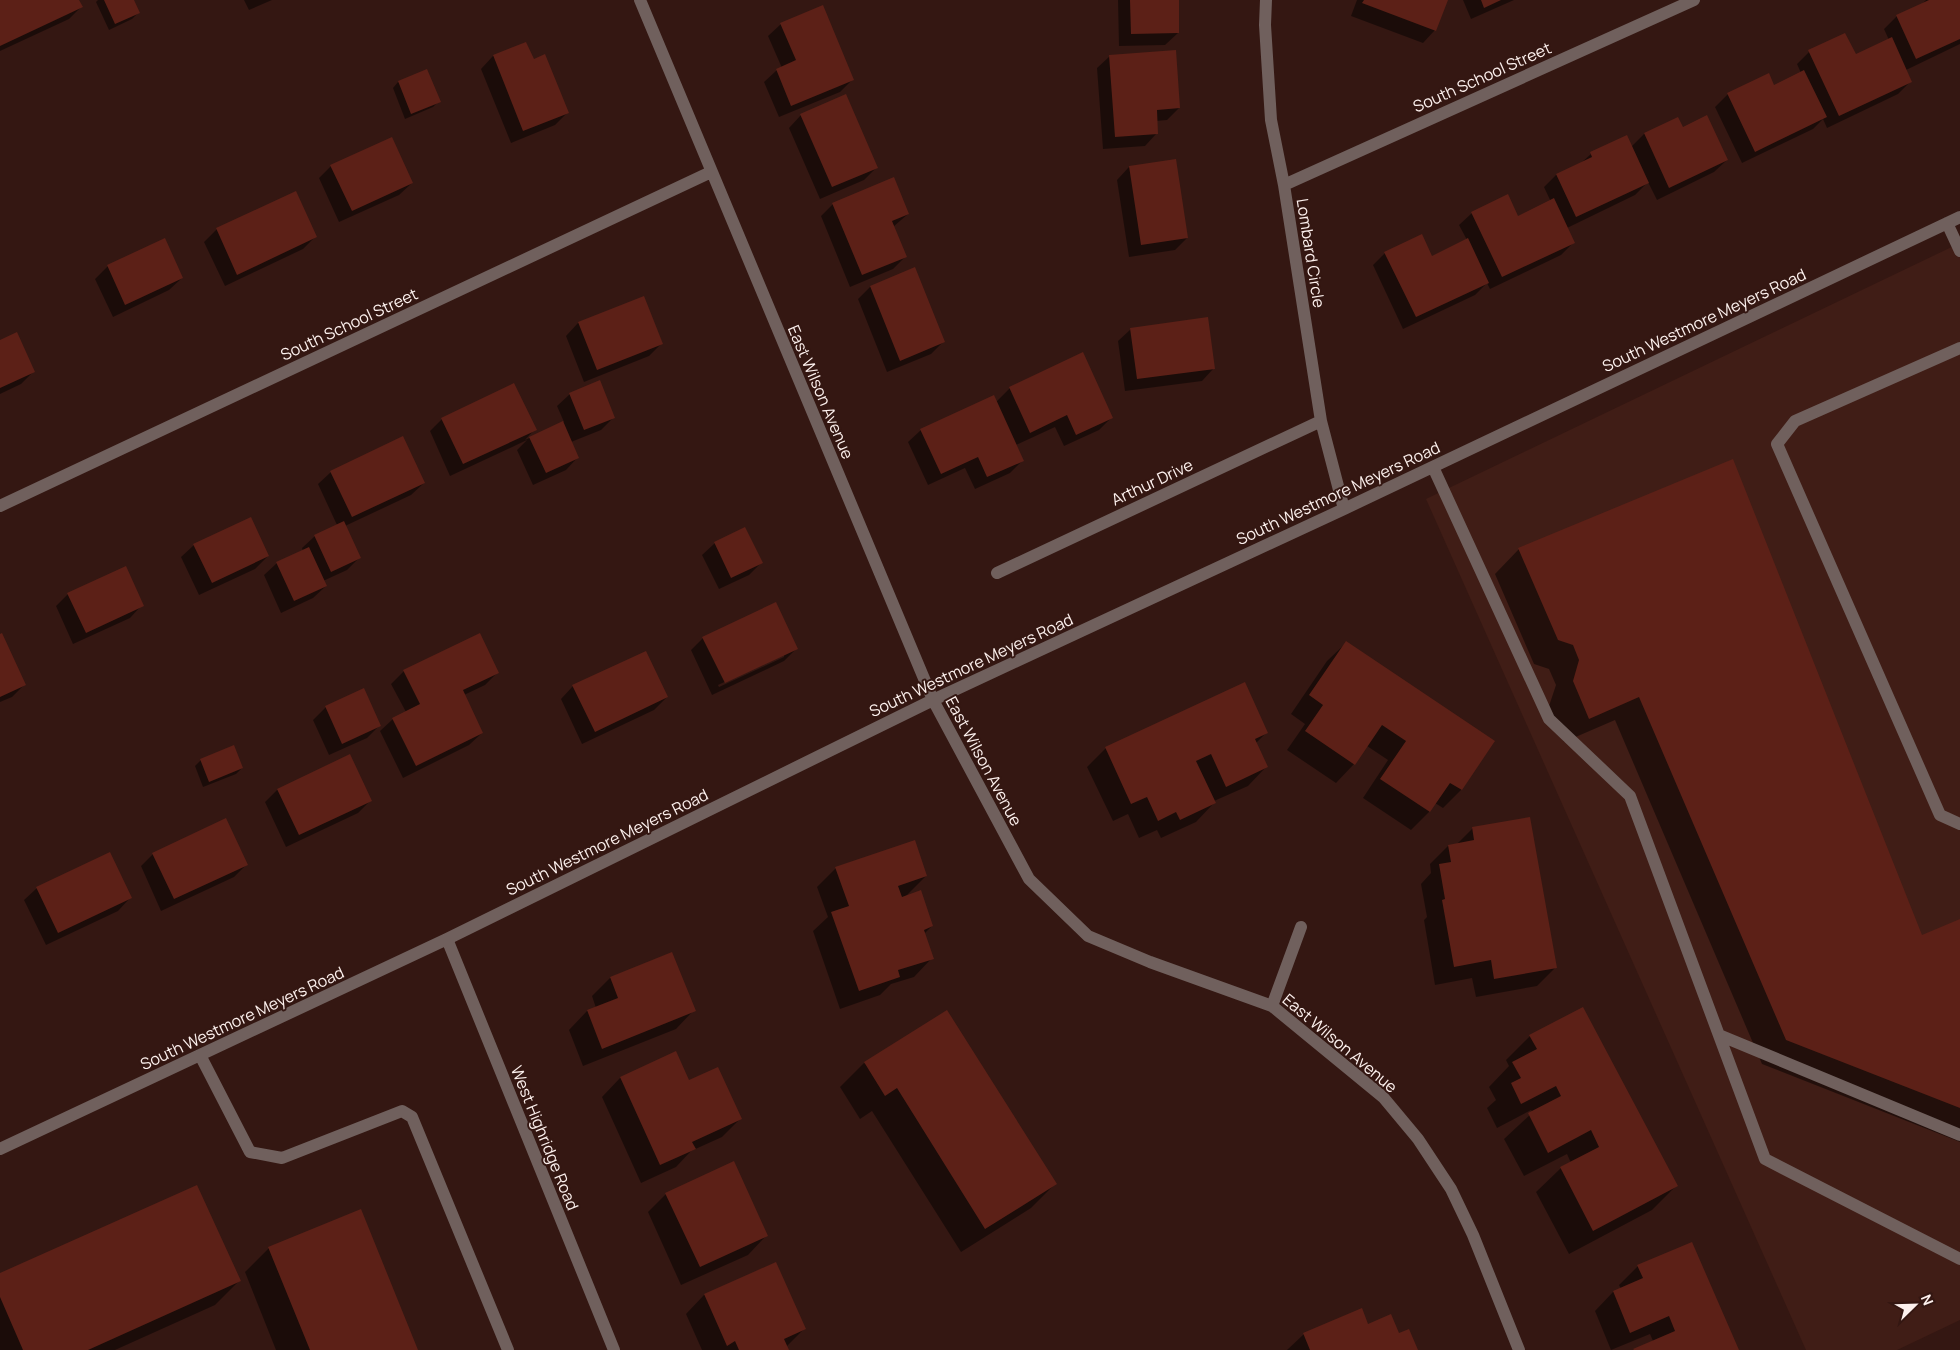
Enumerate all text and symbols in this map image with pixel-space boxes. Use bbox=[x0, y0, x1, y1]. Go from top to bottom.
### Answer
street label: South School Street bbox=[1409, 37, 1555, 117]
street label: Lombard Circle bbox=[1292, 197, 1330, 309]
street label: South Westmore Meyers Road bbox=[1599, 263, 1809, 377]
street label: South School Street bbox=[277, 283, 421, 365]
street label: East Wilson Avenue bbox=[783, 322, 859, 462]
street label: South Westmore Meyers Road bbox=[1233, 436, 1443, 550]
street label: Arthur Drive bbox=[1108, 453, 1196, 511]
street label: South Westmore Meyers Road bbox=[866, 608, 1076, 722]
street label: East Wilson Avenue bbox=[941, 692, 1027, 830]
street label: South Westmore Meyers Road bbox=[502, 783, 712, 901]
street label: South Westmore Meyers Road bbox=[137, 961, 347, 1075]
street label: East Wilson Avenue bbox=[1278, 988, 1402, 1098]
street label: West Highridge Road bbox=[506, 1063, 584, 1213]
north arrow bbox=[1890, 1280, 1940, 1330]
text: N bbox=[1917, 1291, 1938, 1308]

